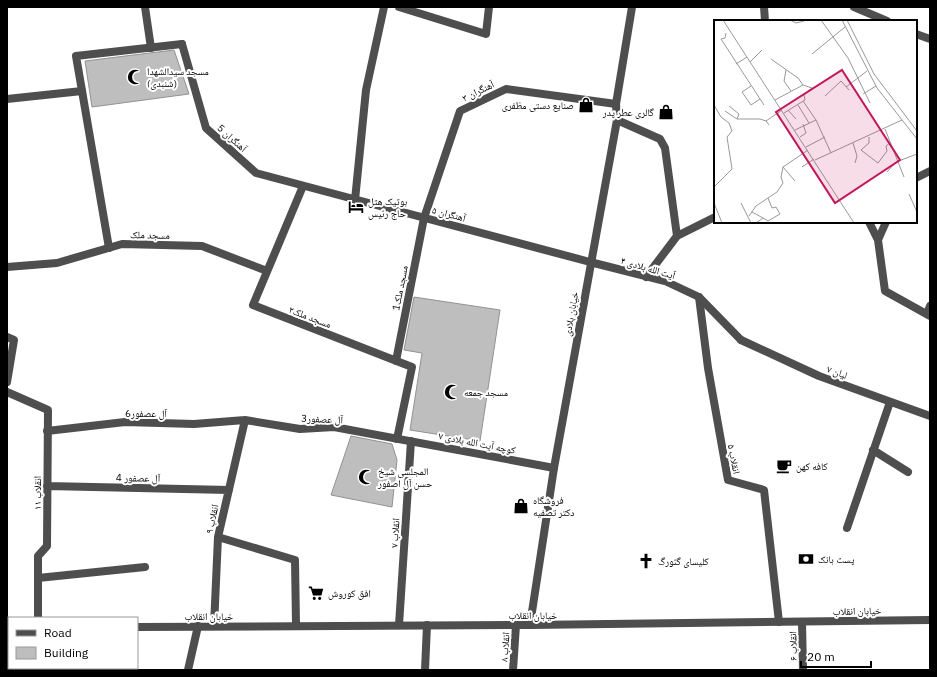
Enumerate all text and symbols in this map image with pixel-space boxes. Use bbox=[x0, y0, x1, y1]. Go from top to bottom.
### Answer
inset map bbox=[714, 20, 917, 223]
place label: مسجد سیدالشهدا (شنبدی) bbox=[147, 65, 209, 90]
mosque icon: مسجد سیدالشهدا (شنبدی) bbox=[126, 68, 144, 86]
street label: آهنگران ۳ bbox=[460, 77, 497, 104]
shop icon: صنایع دستی مظفری bbox=[577, 96, 595, 114]
place label: صنایع دستی مظفری bbox=[502, 99, 574, 112]
shop icon: گالری عطر پدر bbox=[657, 103, 675, 121]
place label: گالری عطر پدر bbox=[602, 106, 655, 119]
street label: آهنگران 5 bbox=[214, 121, 250, 155]
place label: بوتیک هتل حاج رئیس bbox=[368, 195, 407, 220]
hotel icon: بوتیک هتل حاج رئیس bbox=[347, 198, 365, 216]
street label: آهنگران ۵ bbox=[431, 203, 468, 225]
street label: مسجد ملک bbox=[130, 228, 170, 242]
street label: آیت الله بلادی ۴ bbox=[619, 254, 677, 282]
street label: مسجد ملک1 bbox=[389, 264, 411, 312]
street label: خیابان بلادی bbox=[561, 290, 581, 337]
street label: مسجد ملک۲ bbox=[287, 303, 333, 331]
street label: لیان ۷ bbox=[825, 362, 849, 382]
mosque icon: مسجد جمعه bbox=[443, 383, 461, 401]
place label: مسجد جمعه bbox=[464, 386, 509, 399]
street label: آل عصفور6 bbox=[125, 407, 167, 420]
street label: آل عصفور3 bbox=[301, 412, 344, 426]
street label: کوچه آیت الله بلادی ۷ bbox=[437, 429, 517, 457]
street label: انقلاب ۵ bbox=[725, 443, 743, 475]
cafe icon: کافه کهن bbox=[775, 457, 793, 475]
place label: کافه کهن bbox=[796, 460, 828, 473]
place label: المجلسی شیخ حسن آل اصفور bbox=[377, 465, 433, 490]
mosque icon: المجلسی شیخ حسن آل اصفور bbox=[357, 468, 375, 486]
street label: آل عصفور 4 bbox=[116, 471, 161, 485]
street label: انقلاب ۱۱ bbox=[31, 476, 44, 510]
place label: فروشگاه دکتر تصفیه bbox=[533, 494, 575, 519]
shop icon: فروشگاه دکتر تصفیه bbox=[512, 497, 530, 515]
street label: انقلاب ۹ bbox=[203, 503, 221, 535]
street label: انقلاب ۷ bbox=[387, 518, 403, 548]
bank icon: پست بانک bbox=[797, 550, 815, 568]
church icon: کلیسای گئورگ bbox=[637, 552, 655, 570]
place label: پست بانک bbox=[818, 553, 854, 566]
place label: کلیسای گئورگ bbox=[658, 555, 709, 568]
supermarket icon: افق کوروش bbox=[307, 584, 325, 602]
place label: افق کوروش bbox=[328, 587, 371, 600]
street label: خیابان انقلاب bbox=[832, 604, 882, 618]
street label: خیابان انقلاب bbox=[509, 609, 558, 622]
street label: خیابان انقلاب bbox=[185, 610, 234, 623]
legend bbox=[8, 617, 138, 669]
text: Road bbox=[44, 625, 72, 640]
street label: انقلاب ۶ bbox=[786, 631, 800, 661]
street label: انقلاب ۸ bbox=[497, 632, 513, 662]
scale bar bbox=[801, 643, 871, 669]
text: Building bbox=[44, 645, 89, 660]
text: 20 m bbox=[807, 649, 835, 664]

